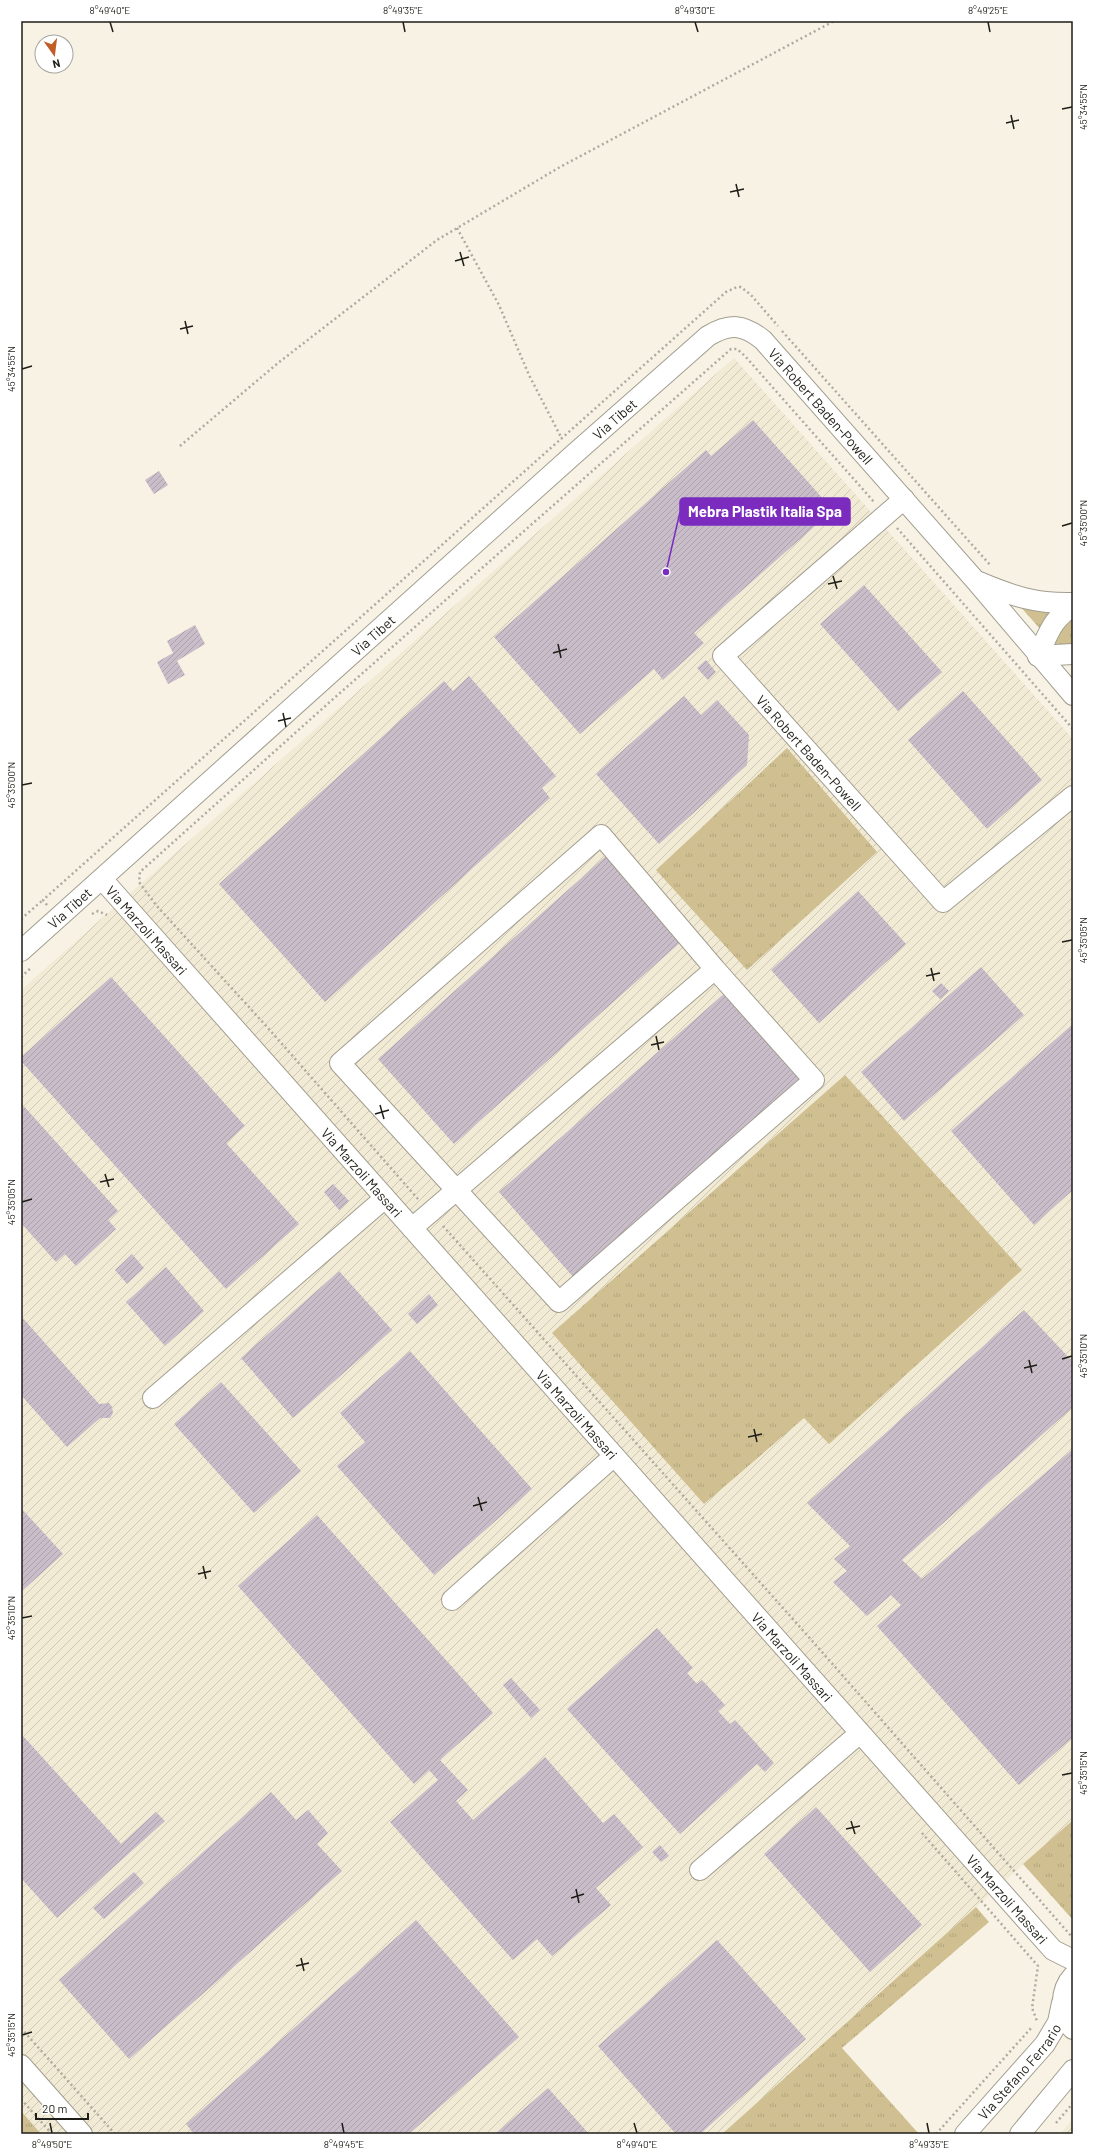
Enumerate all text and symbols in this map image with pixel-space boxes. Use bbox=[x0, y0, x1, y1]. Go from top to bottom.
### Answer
text: 8°49'40"E bbox=[90, 4, 130, 16]
text: 8°49'35"E bbox=[383, 4, 423, 16]
text: 8°49'30"E bbox=[675, 4, 715, 16]
text: 8°49'25"E bbox=[968, 4, 1008, 16]
north arrow bbox=[34, 34, 74, 74]
text: N bbox=[51, 57, 62, 71]
text: 45°34'55"N bbox=[1077, 84, 1089, 130]
street label: Via Robert Baden-Powell bbox=[765, 344, 877, 467]
text: 45°34'55"N bbox=[5, 346, 17, 392]
street label: Via Tibet bbox=[589, 395, 640, 443]
callout: Mebra Plastik Italia Spa bbox=[680, 498, 850, 525]
text: 45°35'00"N bbox=[1077, 500, 1089, 546]
text: Mebra Plastik Italia Spa bbox=[688, 502, 842, 520]
street label: Via Tibet bbox=[347, 611, 398, 659]
street label: Via Robert Baden-Powell bbox=[753, 691, 865, 814]
text: 45°35'00"N bbox=[5, 762, 17, 808]
street label: Via Marzoli Massari bbox=[103, 882, 191, 978]
street label: Via Tibet bbox=[44, 883, 95, 932]
text: 45°35'05"N bbox=[1077, 917, 1089, 963]
street label: Via Marzoli Massari bbox=[318, 1124, 406, 1220]
text: 45°35'05"N bbox=[5, 1179, 17, 1225]
text: 45°35'10"N bbox=[1077, 1334, 1089, 1378]
street label: Via Marzoli Massari bbox=[533, 1366, 622, 1463]
text: 45°35'10"N bbox=[5, 1596, 17, 1640]
street label: Via Marzoli Massari bbox=[748, 1608, 837, 1705]
text: 45°35'15"N bbox=[1077, 1751, 1089, 1795]
street label: Via Marzoli Massari bbox=[963, 1851, 1052, 1947]
text: 45°35'15"N bbox=[5, 2013, 17, 2057]
street label: Via Stefano Ferrario bbox=[974, 2020, 1064, 2123]
scale bar bbox=[36, 2095, 88, 2121]
text: 20 m bbox=[42, 2101, 68, 2115]
text: 8°49'50"E bbox=[32, 2138, 72, 2150]
text: 8°49'45"E bbox=[324, 2138, 364, 2150]
text: 8°49'40"E bbox=[617, 2138, 657, 2150]
text: 8°49'35"E bbox=[909, 2138, 949, 2150]

